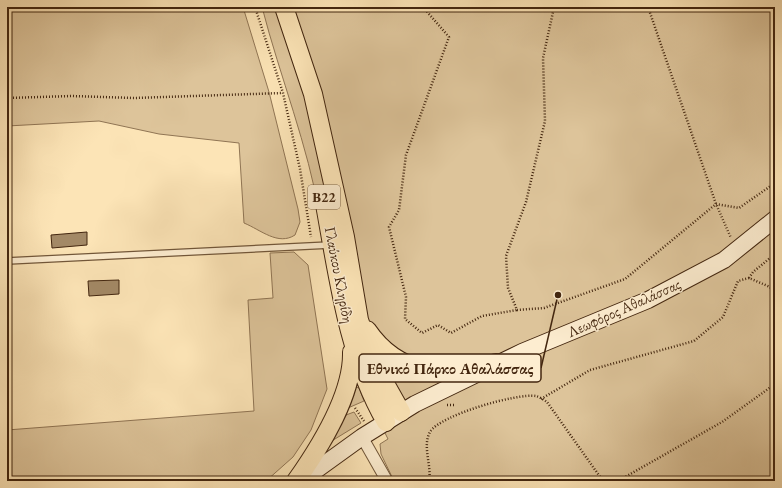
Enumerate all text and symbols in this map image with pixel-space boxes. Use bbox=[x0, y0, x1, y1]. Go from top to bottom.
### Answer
road number: B22 bbox=[308, 185, 340, 209]
street label: Γλαύκου Κληρίδη bbox=[321, 225, 358, 325]
street label: Λεωφόρος Αθαλάσσας bbox=[563, 274, 683, 341]
callout: Εθνικό Πάρκο Αθαλάσσας bbox=[359, 354, 541, 382]
text: Εθνικό Πάρκο Αθαλάσσας bbox=[367, 358, 534, 379]

